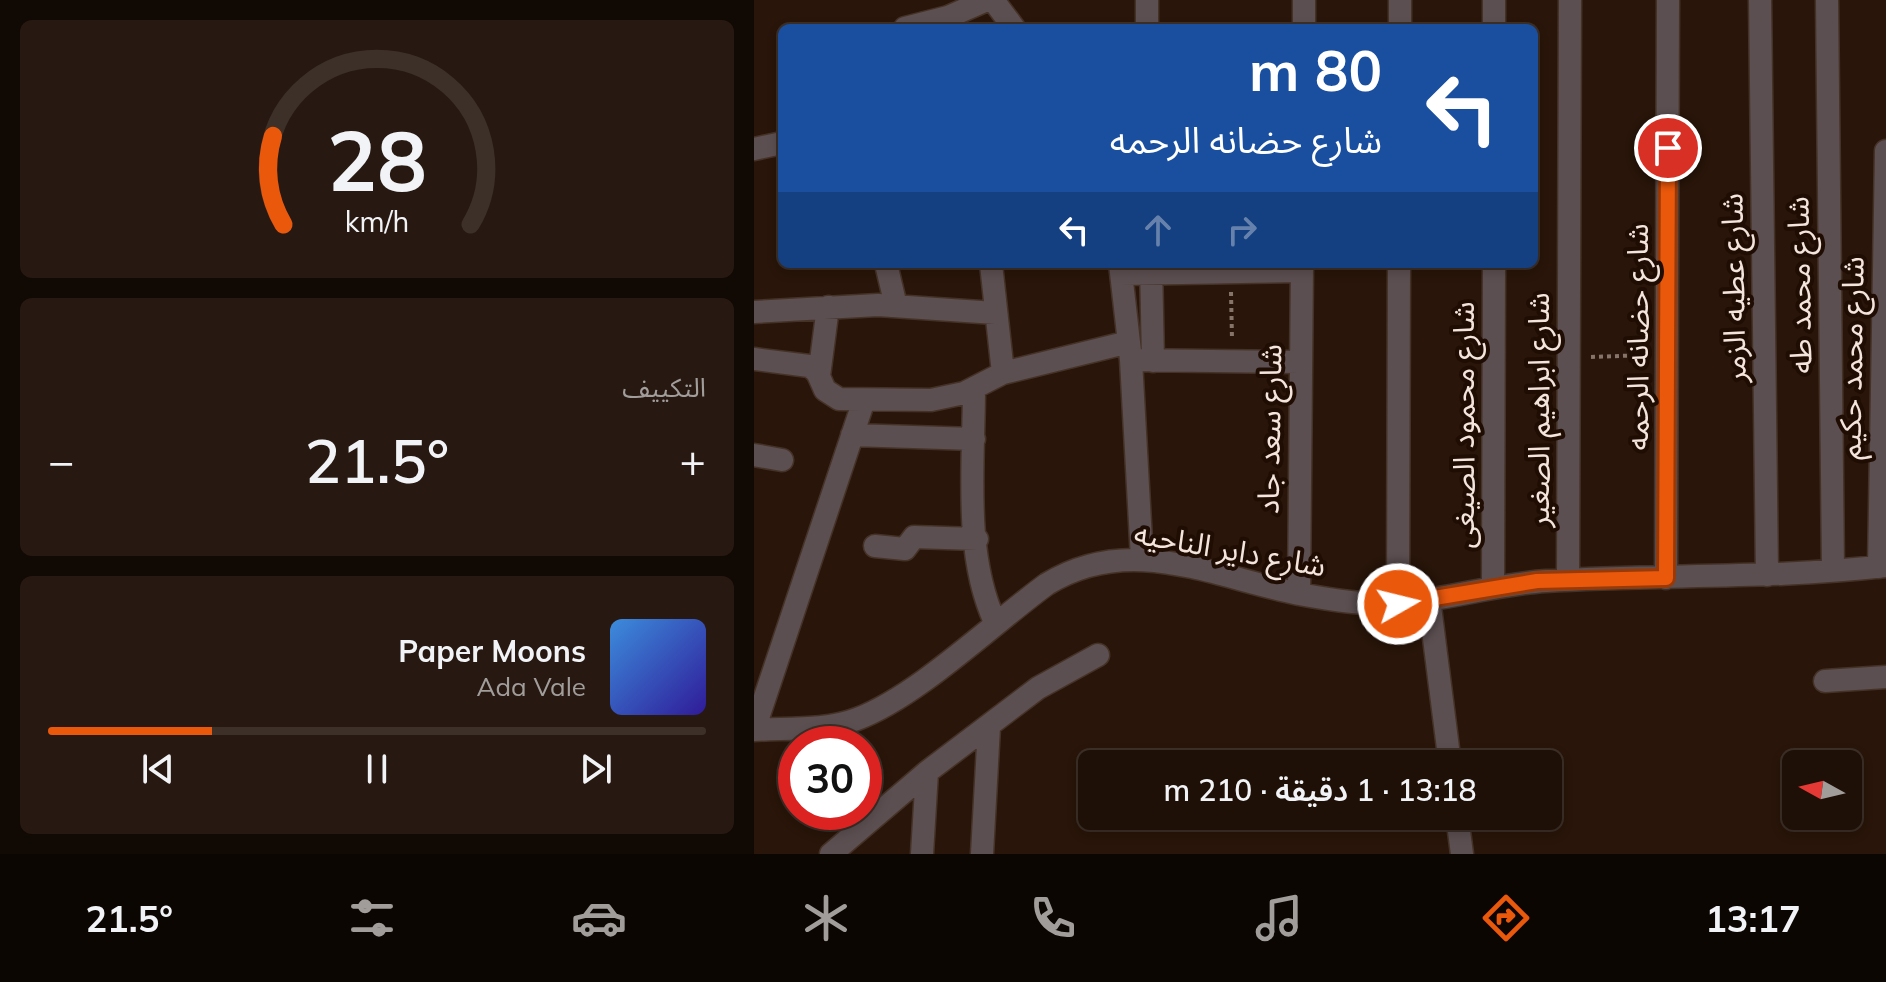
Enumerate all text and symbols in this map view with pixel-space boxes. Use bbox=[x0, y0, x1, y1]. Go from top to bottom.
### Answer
text: 80 m bbox=[1249, 35, 1382, 105]
icon: left bbox=[1410, 56, 1514, 160]
text: 28 bbox=[327, 107, 427, 212]
pin bbox=[1634, 114, 1702, 182]
text: شارع حضانه الرحمه bbox=[1110, 117, 1382, 162]
icon: arrive bbox=[1646, 126, 1690, 170]
street label: شارع عطيه الزمر bbox=[1712, 193, 1758, 384]
street label: شارع محمد طه bbox=[1778, 196, 1824, 374]
text: km/h bbox=[345, 203, 409, 239]
icon: left bbox=[1052, 208, 1096, 252]
icon: ahead bbox=[1136, 208, 1180, 252]
icon: right bbox=[1220, 208, 1264, 252]
street label: شارع حضانه الرحمه bbox=[1618, 224, 1660, 450]
street label: شارع محمد حكيم bbox=[1830, 256, 1877, 460]
street label: شارع ابراهيم الصغير bbox=[1519, 293, 1562, 529]
street label: شارع محمود الصيغى bbox=[1444, 301, 1486, 549]
street label: شارع سعد جاد bbox=[1249, 344, 1293, 514]
text: التكييف bbox=[622, 371, 706, 404]
text: 21.5° bbox=[305, 423, 449, 498]
text: − bbox=[48, 433, 74, 488]
text: + bbox=[680, 433, 706, 488]
street label: شارع داير الناحيه bbox=[1131, 513, 1329, 588]
position arrow bbox=[1356, 562, 1440, 646]
text: Paper Moons bbox=[398, 632, 586, 670]
text: Ada Vale bbox=[476, 670, 586, 703]
speed limit sign: 30 bbox=[778, 726, 882, 830]
icon: previous bbox=[136, 747, 180, 791]
icon: pause bbox=[355, 747, 399, 791]
icon: next bbox=[574, 747, 618, 791]
north arrow bbox=[1782, 750, 1862, 830]
map controls bbox=[1782, 750, 1862, 830]
text: 13:18 · 1 دقيقة · 210 m bbox=[1163, 771, 1477, 809]
icon: filters bbox=[344, 890, 400, 946]
icon: car bbox=[571, 890, 627, 946]
icon: climate bbox=[798, 890, 854, 946]
icon: phone bbox=[1025, 890, 1081, 946]
icon: music bbox=[1251, 890, 1307, 946]
icon: directions bbox=[1478, 890, 1534, 946]
text: 21.5° bbox=[86, 896, 173, 941]
text: 13:17 bbox=[1705, 896, 1801, 941]

